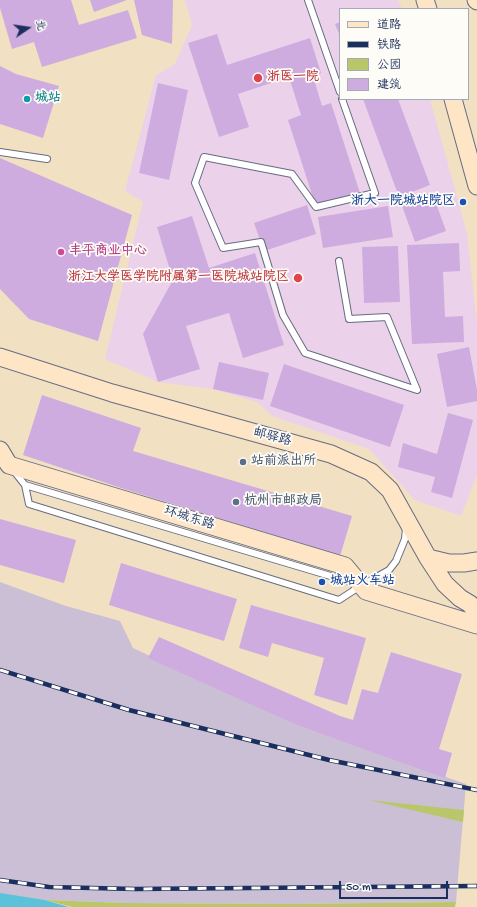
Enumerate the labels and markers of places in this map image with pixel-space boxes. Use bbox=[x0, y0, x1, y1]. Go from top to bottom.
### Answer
place label: 浙医一院 bbox=[267, 70, 319, 86]
marker: 浙医一院 bbox=[252, 72, 264, 84]
place label: 城站 bbox=[35, 91, 61, 107]
marker: 城站 bbox=[22, 94, 32, 104]
place label: 浙大一院城站院区 bbox=[351, 194, 455, 210]
marker: 浙大一院城站院区 bbox=[458, 197, 468, 207]
place label: 丰平商业中心 bbox=[69, 244, 147, 260]
marker: 丰平商业中心 bbox=[56, 247, 66, 257]
place label: 浙江大学医学院附属第一医院城站院区 bbox=[68, 270, 289, 286]
marker: 浙江大学医学院附属第一医院城站院区 bbox=[292, 272, 304, 284]
place label: 站前派出所 bbox=[251, 454, 316, 470]
marker: 站前派出所 bbox=[238, 457, 248, 467]
place label: 杭州市邮政局 bbox=[244, 494, 322, 510]
marker: 杭州市邮政局 bbox=[231, 497, 241, 507]
place label: 城站火车站 bbox=[330, 574, 395, 590]
marker: 城站火车站 bbox=[317, 577, 327, 587]

